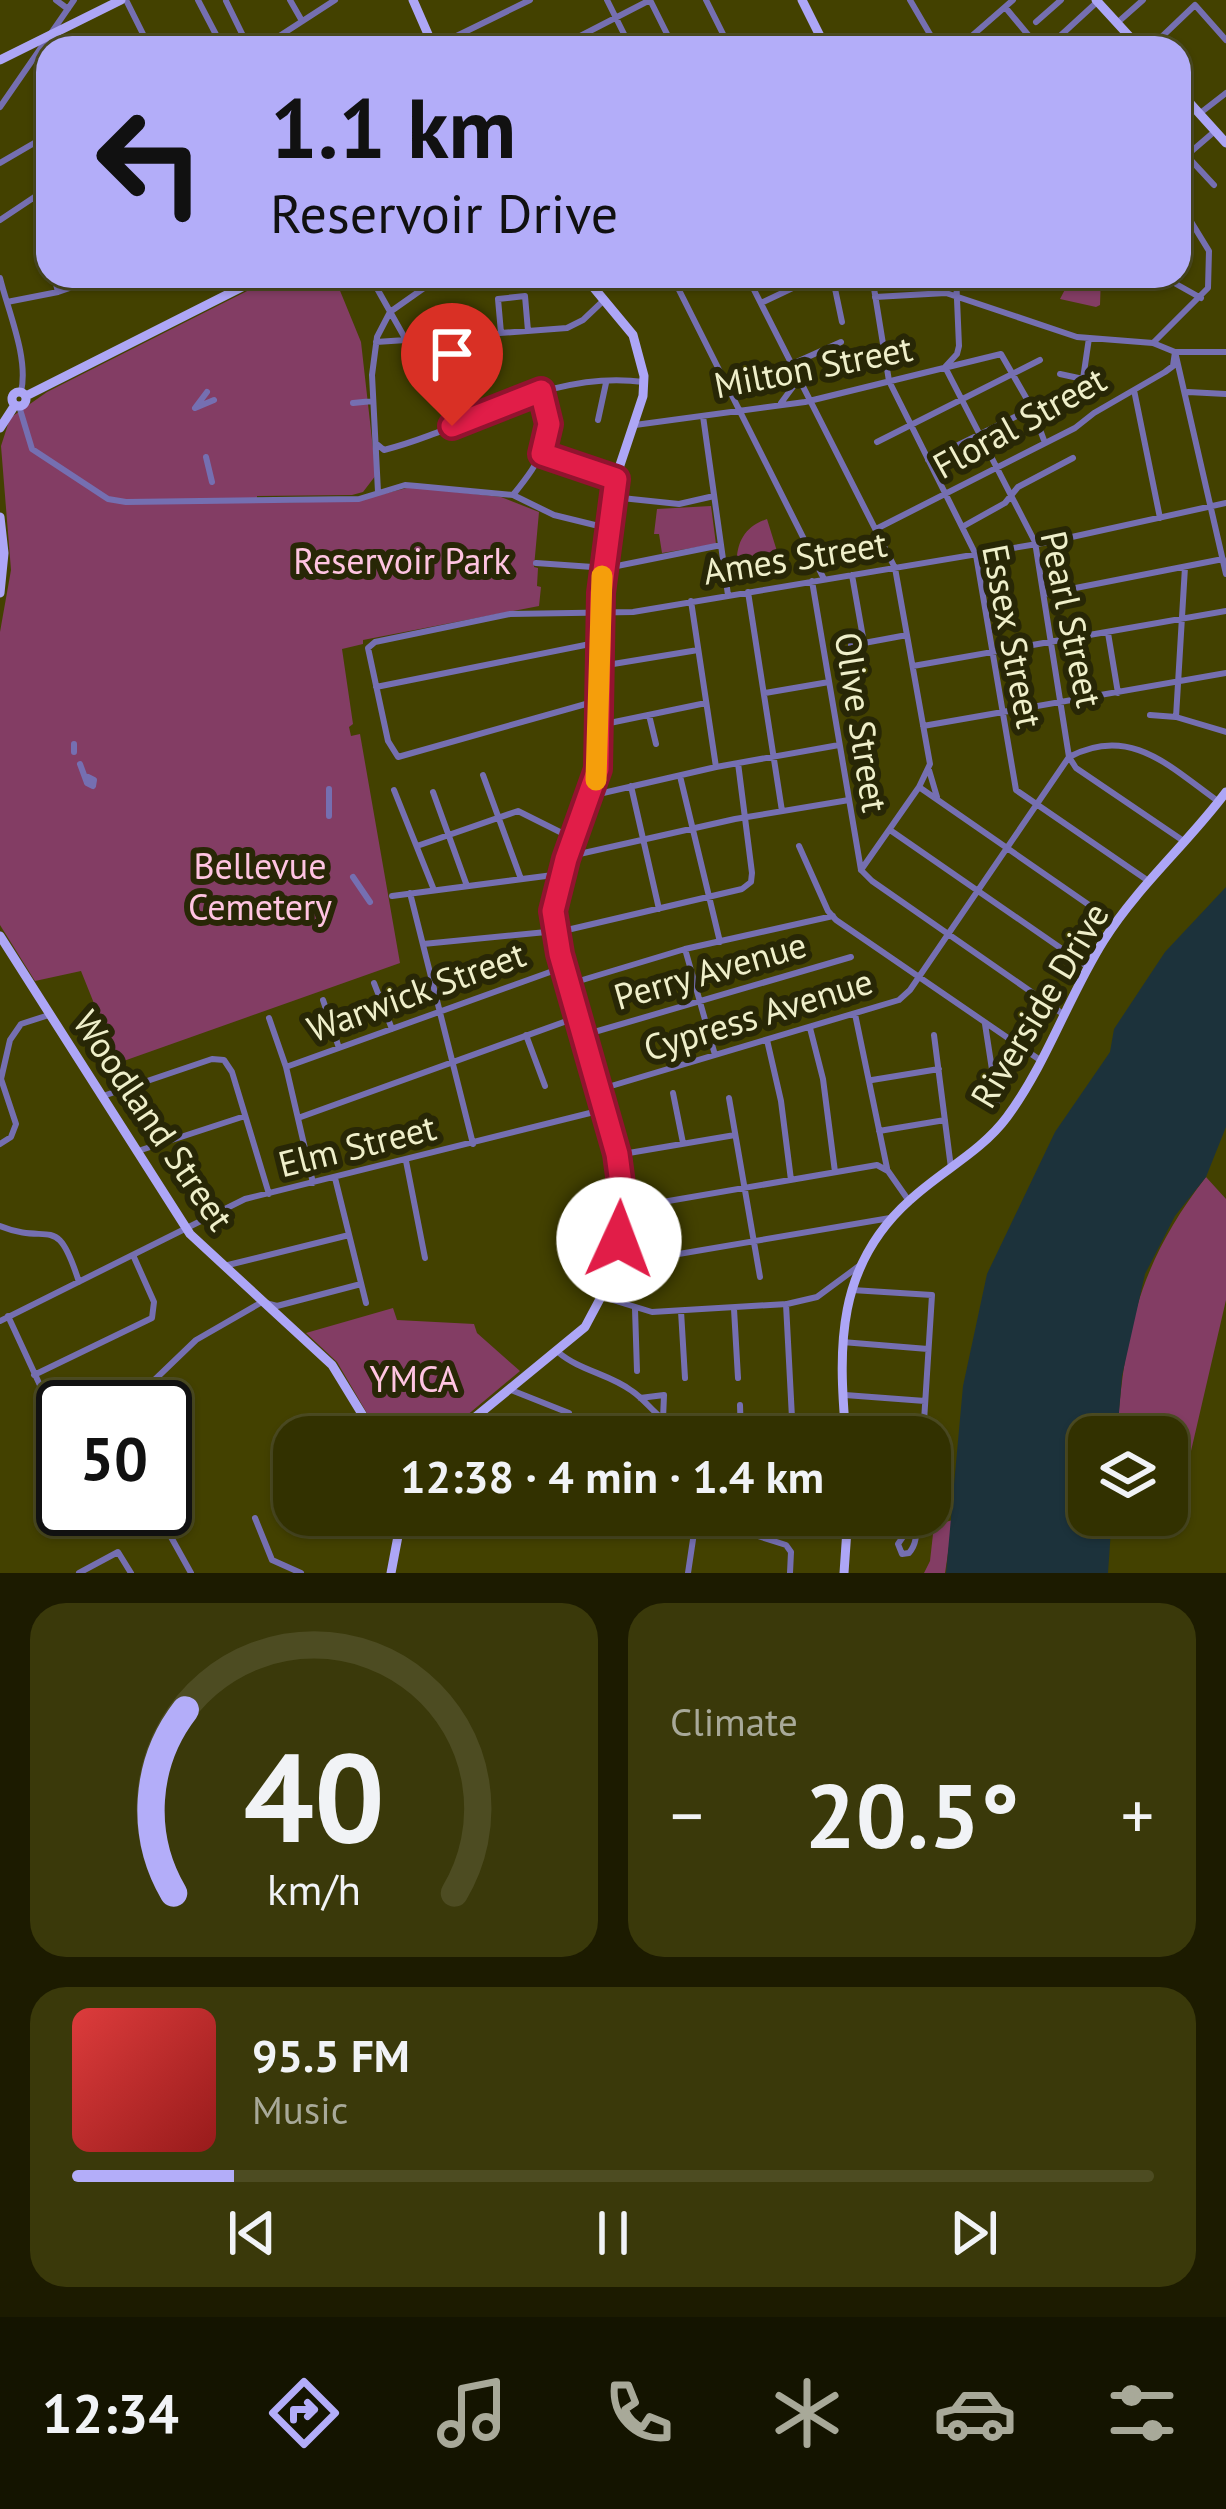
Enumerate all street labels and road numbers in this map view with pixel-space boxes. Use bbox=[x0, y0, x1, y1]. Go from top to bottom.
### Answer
street label: Milton Street bbox=[710, 324, 916, 408]
street label: Floral Street bbox=[924, 355, 1114, 489]
street label: Ames Street bbox=[700, 519, 890, 595]
street label: Pearl Street bbox=[1030, 526, 1114, 712]
street label: Essex Street bbox=[972, 540, 1054, 732]
street label: Olive Street bbox=[825, 629, 899, 815]
street label: Riverside Drive bbox=[959, 894, 1119, 1116]
street label: Perry Avenue bbox=[608, 920, 812, 1020]
street label: Warwick Street bbox=[301, 930, 531, 1052]
street label: Cypress Avenue bbox=[638, 957, 878, 1071]
street label: Woodland Street bbox=[63, 1001, 245, 1239]
street label: Elm Street bbox=[273, 1103, 441, 1187]

